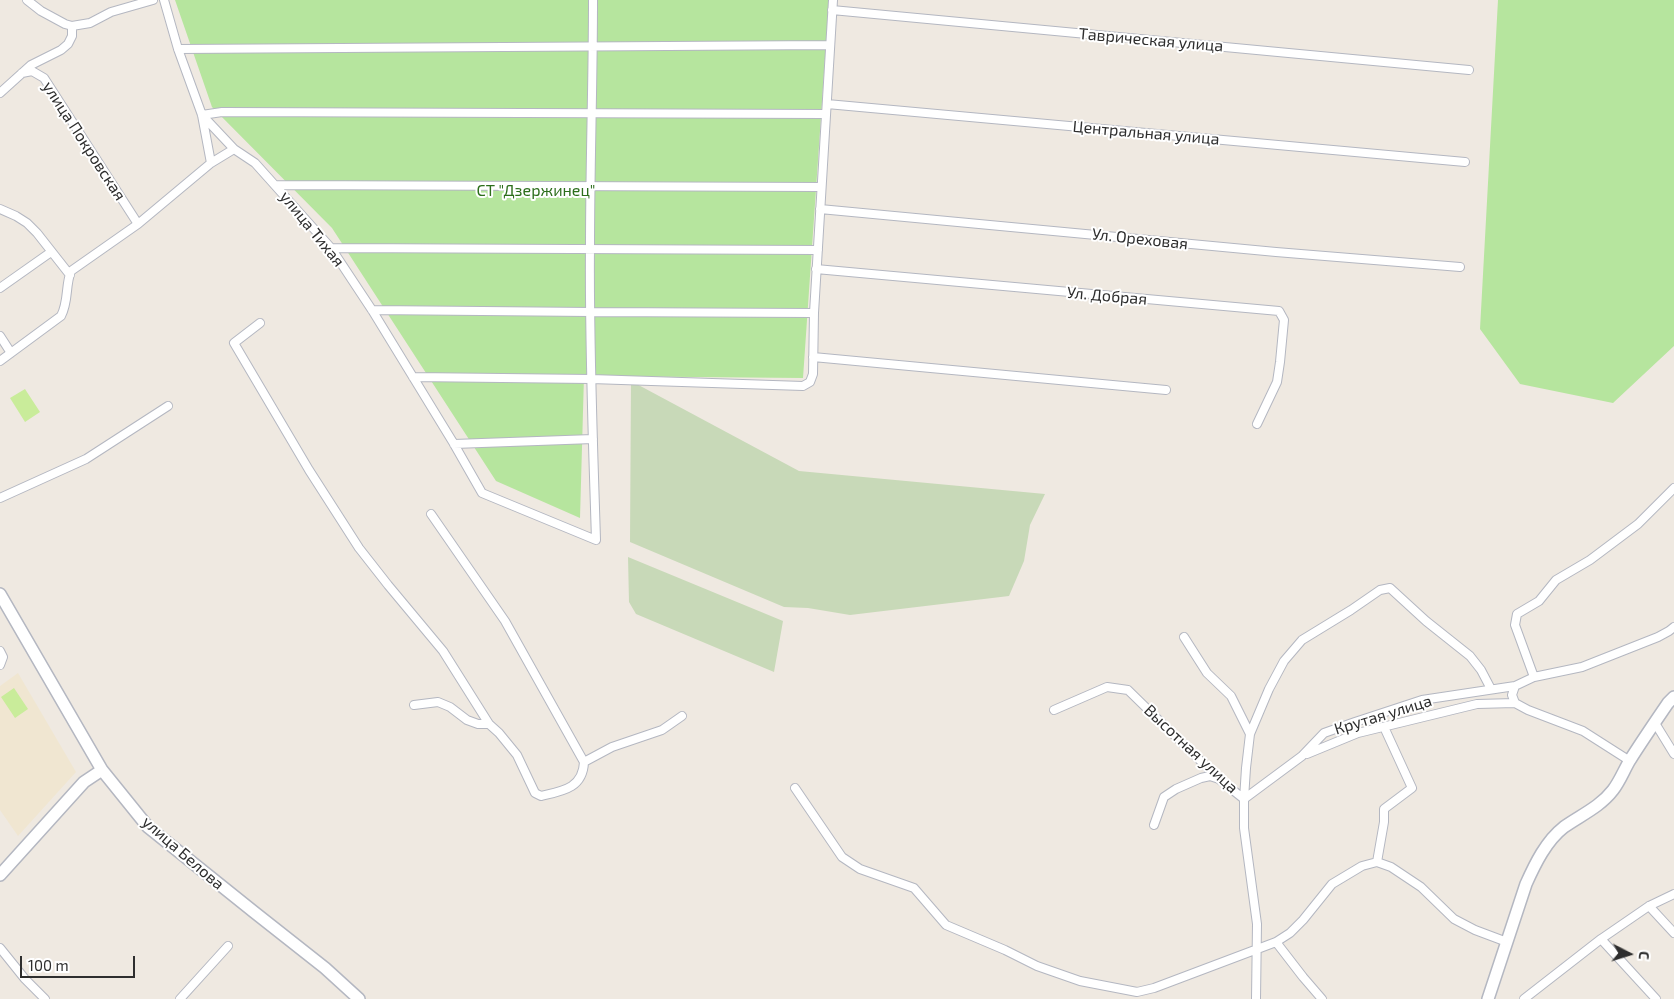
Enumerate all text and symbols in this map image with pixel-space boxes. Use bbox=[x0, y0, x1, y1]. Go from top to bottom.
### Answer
street label: Таврическая улица bbox=[1078, 24, 1224, 56]
street label: улица Покровская bbox=[38, 78, 130, 204]
street label: Центральная улица bbox=[1072, 117, 1220, 149]
park label: СТ "Дзержинец" bbox=[477, 181, 595, 201]
street label: улица Тихая bbox=[276, 187, 348, 271]
street label: Ул. Ореховая bbox=[1091, 224, 1189, 254]
street label: Ул. Добрая bbox=[1066, 283, 1148, 309]
street label: Крутая улица bbox=[1332, 691, 1434, 739]
street label: Высотная улица bbox=[1140, 701, 1242, 797]
street label: улица Белова bbox=[138, 812, 228, 894]
north arrow bbox=[1604, 929, 1654, 979]
scale bar bbox=[22, 946, 138, 978]
text: С bbox=[1636, 951, 1653, 960]
text: 100 m bbox=[28, 956, 69, 974]

